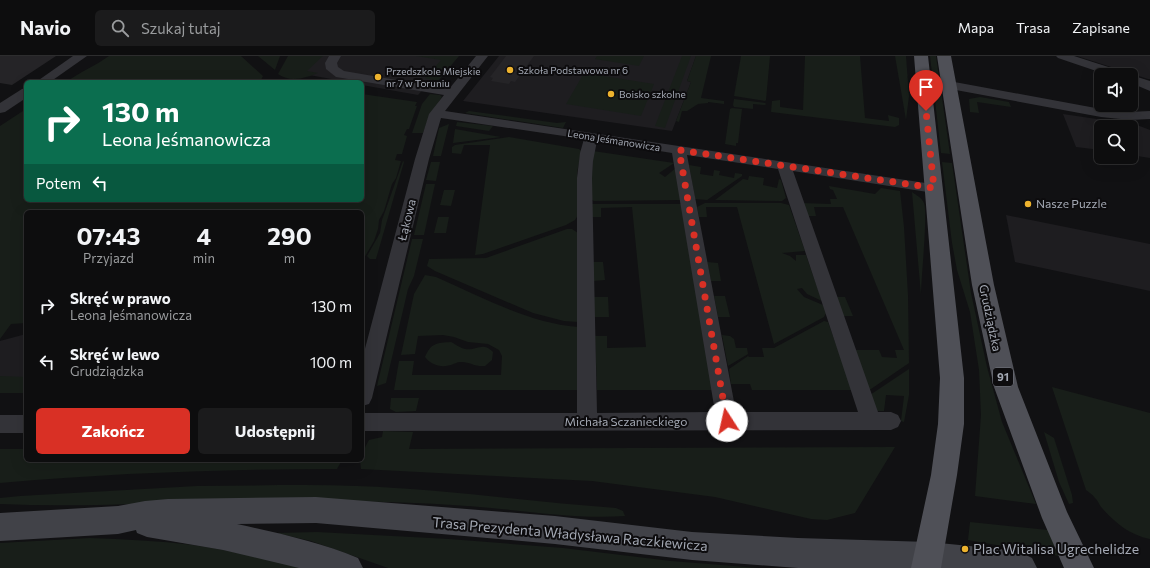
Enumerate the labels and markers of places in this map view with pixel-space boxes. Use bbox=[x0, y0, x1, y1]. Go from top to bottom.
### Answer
place label: Szkoła Podstawowa nr 6 bbox=[518, 64, 628, 76]
place label: Przedszkole Miejskie nr 7 w Toruniu bbox=[386, 65, 480, 89]
marker: Szkoła Podstawowa nr 6 bbox=[505, 65, 515, 75]
pin bbox=[909, 70, 943, 111]
marker: Przedszkole Miejskie nr 7 w Toruniu bbox=[373, 72, 383, 82]
place label: Boisko szkolne bbox=[619, 88, 686, 100]
marker: Boisko szkolne bbox=[606, 89, 616, 99]
place label: Nasze Puzzle bbox=[1036, 196, 1107, 210]
marker: Nasze Puzzle bbox=[1023, 199, 1033, 209]
place label: Plac Witalisa Ugrechelidze bbox=[973, 540, 1139, 557]
marker: Plac Witalisa Ugrechelidze bbox=[960, 544, 970, 554]

